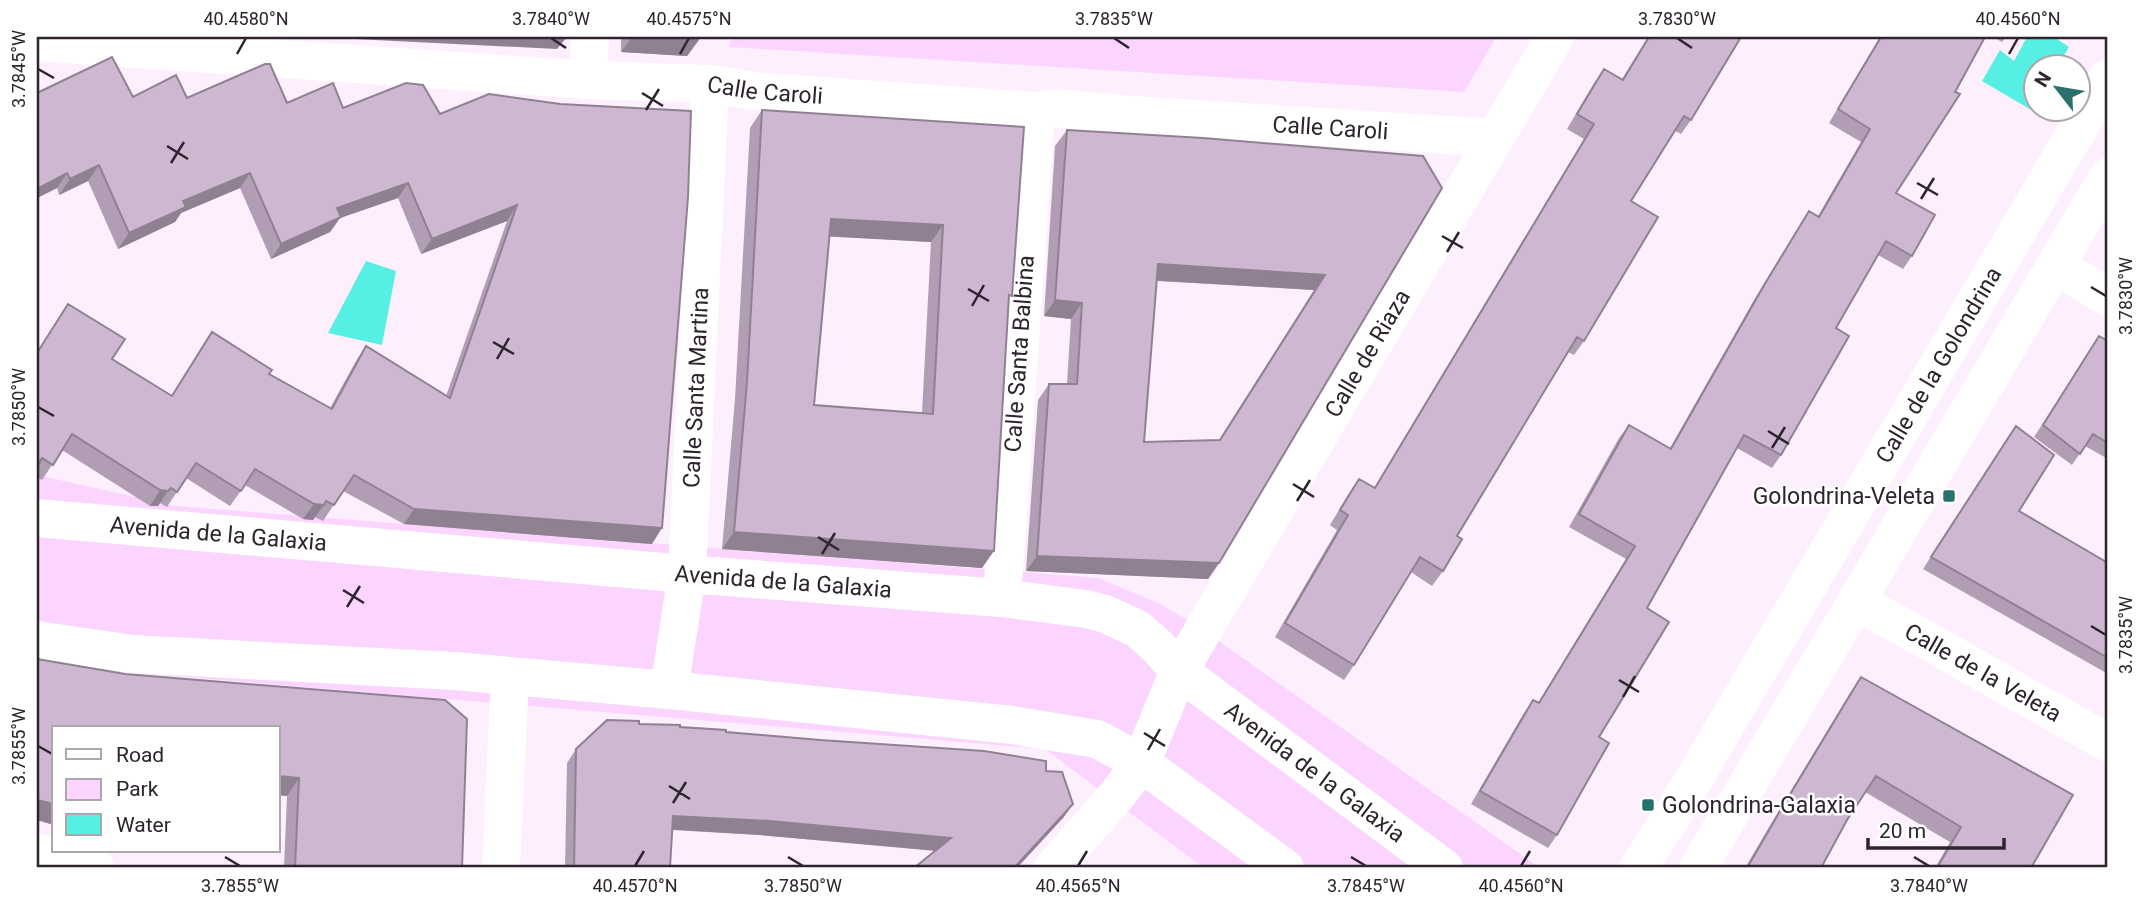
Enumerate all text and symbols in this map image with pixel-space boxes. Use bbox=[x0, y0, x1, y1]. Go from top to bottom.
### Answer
text: 40.4580°N bbox=[203, 8, 289, 29]
text: 3.7840°W bbox=[512, 8, 590, 29]
text: 40.4575°N bbox=[646, 8, 732, 29]
text: 3.7835°W bbox=[1075, 8, 1153, 29]
text: 3.7830°W bbox=[1638, 8, 1716, 29]
text: 40.4560°N bbox=[1975, 8, 2061, 29]
text: 3.7845°W bbox=[8, 30, 29, 108]
north arrow bbox=[2022, 52, 2092, 122]
text: N bbox=[2030, 68, 2056, 91]
street label: Calle Caroli bbox=[705, 71, 824, 110]
street label: Calle Caroli bbox=[1272, 111, 1389, 145]
street label: Calle Santa Balbina bbox=[999, 254, 1040, 453]
text: 3.7830°W bbox=[2115, 257, 2136, 335]
street label: Calle de la Golondrina bbox=[1871, 262, 2007, 468]
street label: Calle de Riaza bbox=[1320, 285, 1416, 422]
street label: Calle Santa Martina bbox=[678, 287, 714, 488]
text: 3.7850°W bbox=[8, 368, 29, 446]
place label: Golondrina-Veleta bbox=[1753, 483, 1935, 510]
marker: Golondrina-Veleta bbox=[1941, 488, 1957, 504]
street label: Avenida de la Galaxia bbox=[109, 511, 328, 557]
street label: Avenida de la Galaxia bbox=[674, 560, 893, 604]
text: 3.7835°W bbox=[2115, 596, 2136, 674]
street label: Calle de la Veleta bbox=[1900, 618, 2066, 728]
street label: Avenida de la Galaxia bbox=[1219, 697, 1410, 848]
text: 3.7855°W bbox=[8, 707, 29, 785]
legend bbox=[52, 726, 280, 852]
text: Road bbox=[116, 743, 164, 767]
text: Park bbox=[116, 777, 159, 801]
place label: Golondrina-Galaxia bbox=[1662, 792, 1856, 819]
marker: Golondrina-Galaxia bbox=[1640, 797, 1656, 813]
scale bar bbox=[1868, 807, 2005, 851]
text: Water bbox=[116, 813, 171, 837]
text: 20 m bbox=[1879, 819, 1926, 843]
text: 3.7855°W bbox=[201, 875, 279, 896]
text: 40.4570°N bbox=[592, 875, 678, 896]
text: 3.7850°W bbox=[764, 875, 842, 896]
text: 40.4565°N bbox=[1035, 875, 1121, 896]
text: 3.7845°W bbox=[1327, 875, 1405, 896]
text: 40.4560°N bbox=[1478, 875, 1564, 896]
text: 3.7840°W bbox=[1890, 875, 1968, 896]

